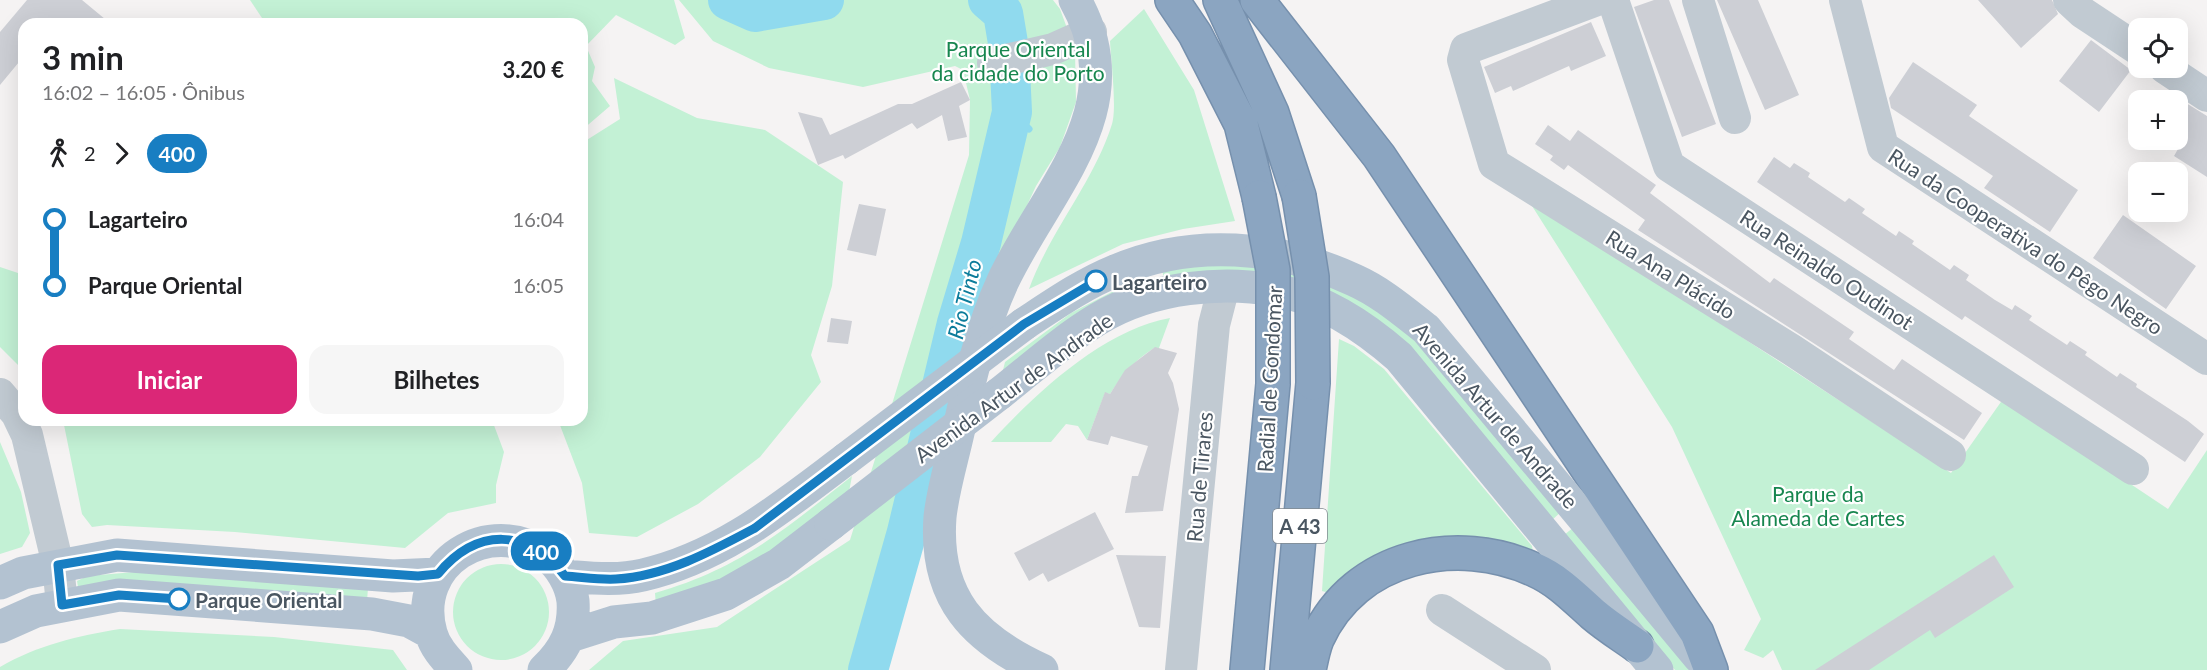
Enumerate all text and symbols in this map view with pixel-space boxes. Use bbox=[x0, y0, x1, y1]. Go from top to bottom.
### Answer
map controls bbox=[2128, 18, 2188, 222]
button: locate bbox=[2128, 18, 2188, 78]
park label: Parque Oriental da cidade do Porto bbox=[931, 36, 1105, 85]
text: 3 min bbox=[42, 37, 124, 77]
text: 3.20 € bbox=[502, 56, 564, 83]
text: 16:02 – 16:05 · Ônibus bbox=[42, 80, 245, 104]
button: + bbox=[2128, 90, 2188, 150]
icon: walk bbox=[42, 137, 75, 170]
icon: forward bbox=[105, 137, 138, 170]
text: 2 bbox=[84, 141, 96, 165]
text: 400 bbox=[159, 141, 195, 166]
street label: Rua da Cooperativa do Pêgo Negro bbox=[1884, 143, 2168, 339]
button: − bbox=[2128, 162, 2188, 222]
street label: Rua Reinaldo Oudinot bbox=[1736, 204, 1919, 335]
text: Lagarteiro bbox=[88, 206, 188, 233]
text: 16:04 bbox=[513, 207, 564, 231]
street label: Rua Ana Plácido bbox=[1602, 224, 1740, 324]
water label: Rio Tinto bbox=[941, 256, 987, 342]
place label: Lagarteiro bbox=[1112, 269, 1207, 294]
marker: Lagarteiro bbox=[1085, 270, 1107, 292]
text: Parque Oriental bbox=[88, 272, 243, 299]
text: 16:05 bbox=[513, 273, 564, 297]
street label: Radial de Gondomar bbox=[1252, 285, 1286, 473]
street label: Avenida Artur de Andrade bbox=[909, 307, 1117, 467]
street label: Avenida Artur de Andrade bbox=[1408, 317, 1584, 513]
button: Iniciar bbox=[42, 345, 297, 414]
button: Bilhetes bbox=[309, 345, 564, 414]
street label: Rua de Tirares bbox=[1181, 411, 1217, 543]
park label: Parque da Alameda de Cartes bbox=[1731, 481, 1905, 530]
road number: A 43 bbox=[1273, 509, 1327, 543]
line badge: 400 bbox=[506, 532, 576, 570]
text: 400 bbox=[523, 539, 559, 564]
place label: Parque Oriental bbox=[195, 587, 343, 612]
marker: Parque Oriental bbox=[168, 588, 190, 610]

